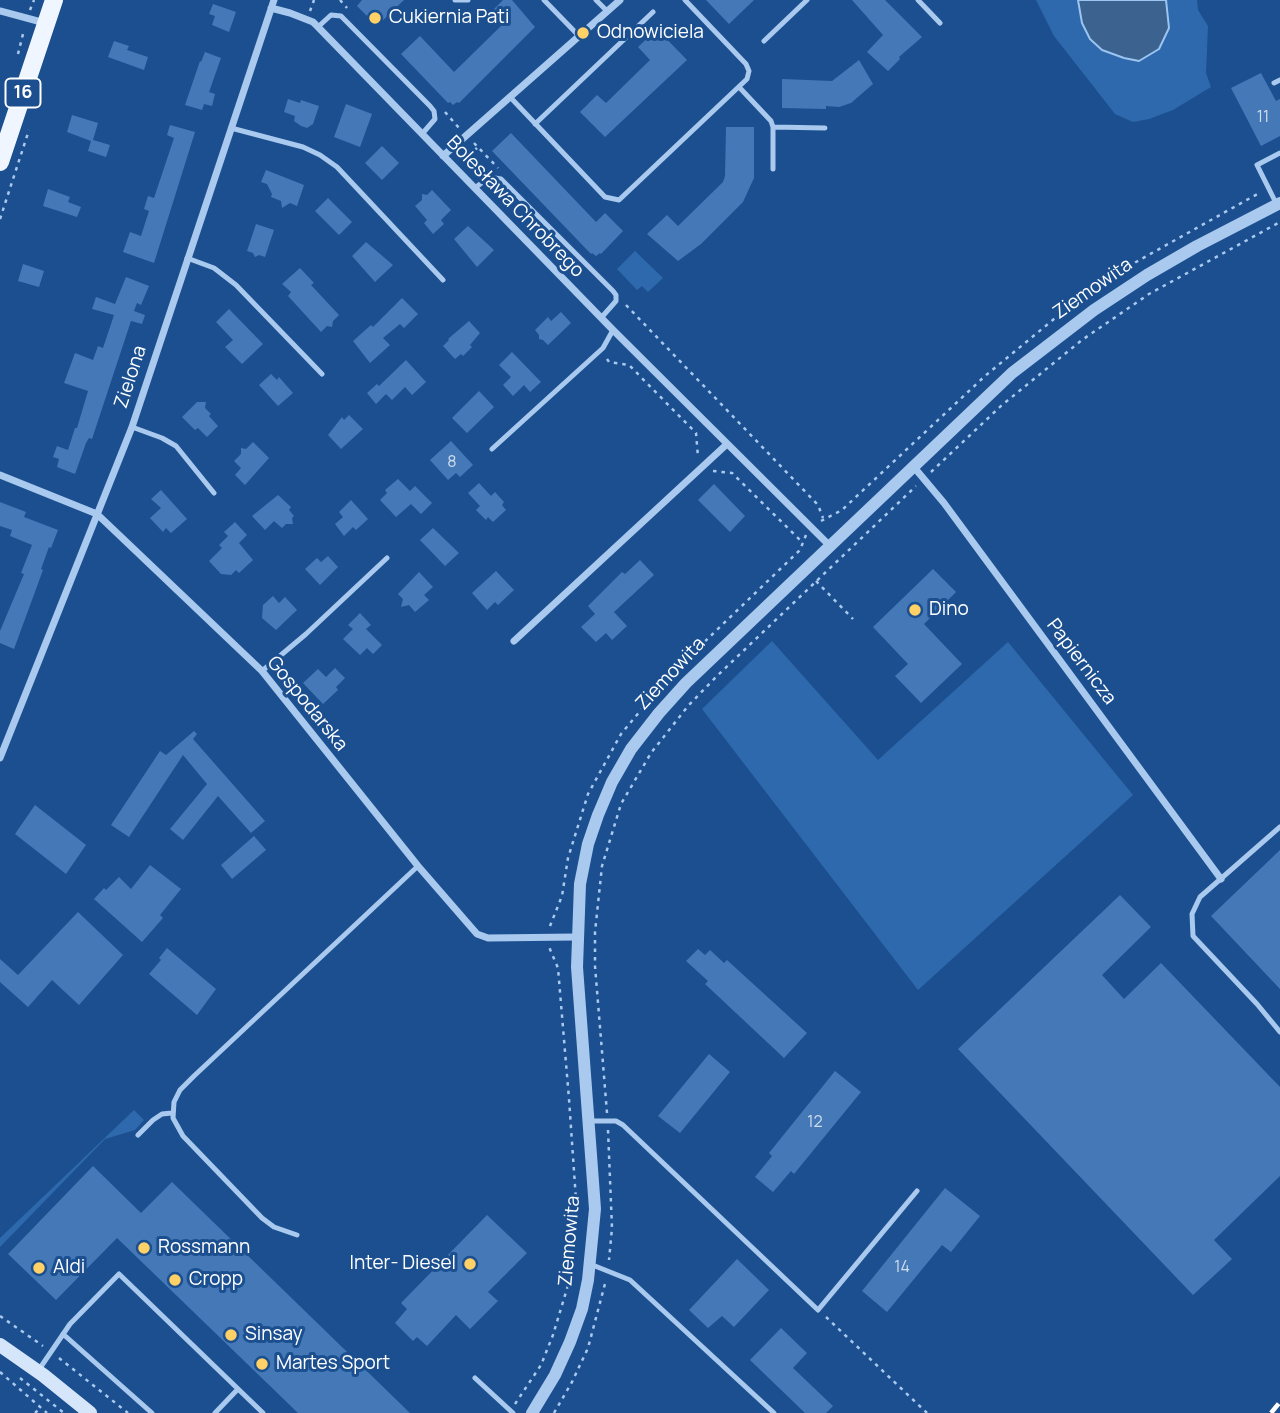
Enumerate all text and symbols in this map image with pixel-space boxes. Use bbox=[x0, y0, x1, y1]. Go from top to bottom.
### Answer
place label: Cukiernia Pati bbox=[389, 7, 509, 29]
marker: Cukiernia Pati bbox=[367, 10, 383, 26]
place label: Odnowiciela bbox=[597, 22, 704, 44]
marker: Odnowiciela bbox=[575, 25, 591, 41]
road number: 16 bbox=[5, 78, 40, 108]
house number: 11 bbox=[1257, 108, 1269, 128]
street label: Bolesława Chrobrego bbox=[442, 131, 588, 283]
street label: Ziemowita bbox=[1049, 254, 1137, 324]
street label: Zielona bbox=[110, 343, 152, 411]
house number: 8 bbox=[447, 453, 457, 473]
place label: Dino bbox=[929, 599, 969, 621]
marker: Dino bbox=[907, 602, 923, 618]
street label: Papiernicza bbox=[1041, 615, 1121, 709]
street label: Ziemowita bbox=[632, 633, 710, 715]
street label: Gospodarska bbox=[262, 652, 352, 756]
house number: 12 bbox=[807, 1113, 823, 1133]
street label: Ziemowita bbox=[555, 1195, 585, 1287]
place label: Rossmann bbox=[158, 1237, 250, 1259]
marker: Rossmann bbox=[136, 1240, 152, 1256]
place label: Inter- Diesel bbox=[349, 1253, 456, 1275]
marker: Inter- Diesel bbox=[462, 1256, 478, 1272]
place label: Aldi bbox=[53, 1257, 85, 1279]
house number: 14 bbox=[894, 1258, 910, 1278]
marker: Aldi bbox=[31, 1260, 47, 1276]
place label: Cropp bbox=[189, 1269, 243, 1291]
marker: Cropp bbox=[167, 1272, 183, 1288]
place label: Sinsay bbox=[245, 1324, 302, 1346]
marker: Sinsay bbox=[223, 1327, 239, 1343]
place label: Martes Sport bbox=[276, 1353, 390, 1375]
marker: Martes Sport bbox=[254, 1356, 270, 1372]

